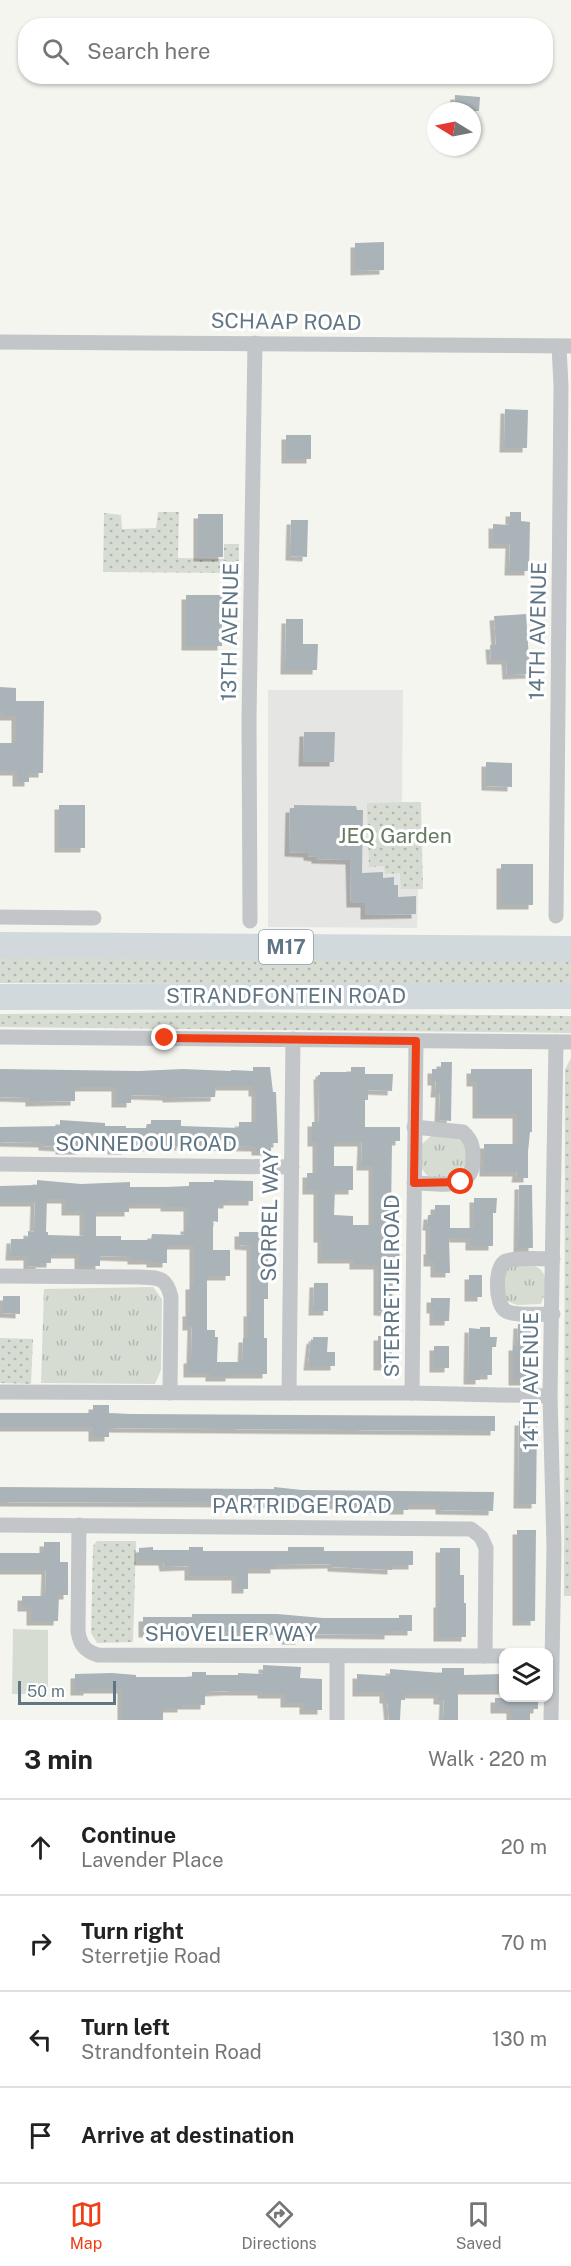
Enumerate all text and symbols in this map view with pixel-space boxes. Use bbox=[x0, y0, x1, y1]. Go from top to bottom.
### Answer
search box bbox=[18, 18, 553, 84]
icon: search bbox=[39, 35, 72, 68]
text: Search here bbox=[87, 38, 211, 64]
north arrow bbox=[427, 102, 481, 156]
street label: SCHAAP ROAD bbox=[210, 308, 362, 335]
street label: 13TH AVENUE bbox=[216, 562, 243, 702]
street label: 14TH AVENUE bbox=[524, 562, 551, 700]
park label: JEQ Garden bbox=[338, 823, 452, 848]
road number: M17 bbox=[259, 930, 313, 964]
street label: STRANDFONTEIN ROAD bbox=[166, 983, 406, 1008]
route end bbox=[151, 1024, 177, 1050]
street label: SONNEDOU ROAD bbox=[55, 1131, 237, 1156]
street label: SORREL WAY bbox=[256, 1150, 283, 1282]
route start bbox=[447, 1168, 473, 1194]
street label: STERRETJIE ROAD bbox=[379, 1194, 404, 1378]
street label: 14TH AVENUE bbox=[518, 1312, 543, 1450]
street label: PARTRIDGE ROAD bbox=[212, 1493, 392, 1518]
street label: SHOVELLER WAY bbox=[145, 1621, 317, 1646]
map controls bbox=[499, 1648, 553, 1702]
button: layers bbox=[499, 1648, 553, 1702]
scale bar bbox=[18, 1678, 116, 1706]
text: 50 m bbox=[27, 1682, 65, 1701]
text: 3 min bbox=[24, 1744, 93, 1775]
text: Walk · 220 m bbox=[428, 1747, 547, 1771]
text: Continue bbox=[81, 1822, 176, 1848]
icon: ahead bbox=[24, 1831, 57, 1864]
text: 20 m bbox=[501, 1835, 547, 1859]
text: Lavender Place bbox=[81, 1848, 224, 1872]
text: Turn right bbox=[81, 1918, 184, 1944]
icon: right bbox=[24, 1927, 57, 1960]
text: 70 m bbox=[501, 1931, 547, 1955]
text: Sterretjie Road bbox=[81, 1944, 221, 1968]
text: Turn left bbox=[81, 2014, 170, 2040]
icon: left bbox=[24, 2023, 57, 2056]
text: 130 m bbox=[492, 2027, 547, 2051]
text: Strandfontein Road bbox=[81, 2040, 262, 2064]
icon: arrive bbox=[24, 2119, 57, 2152]
text: Arrive at destination bbox=[81, 2122, 294, 2148]
tab: Map bbox=[70, 2198, 103, 2253]
tab: Directions bbox=[242, 2198, 317, 2253]
tab: Saved bbox=[456, 2198, 501, 2253]

